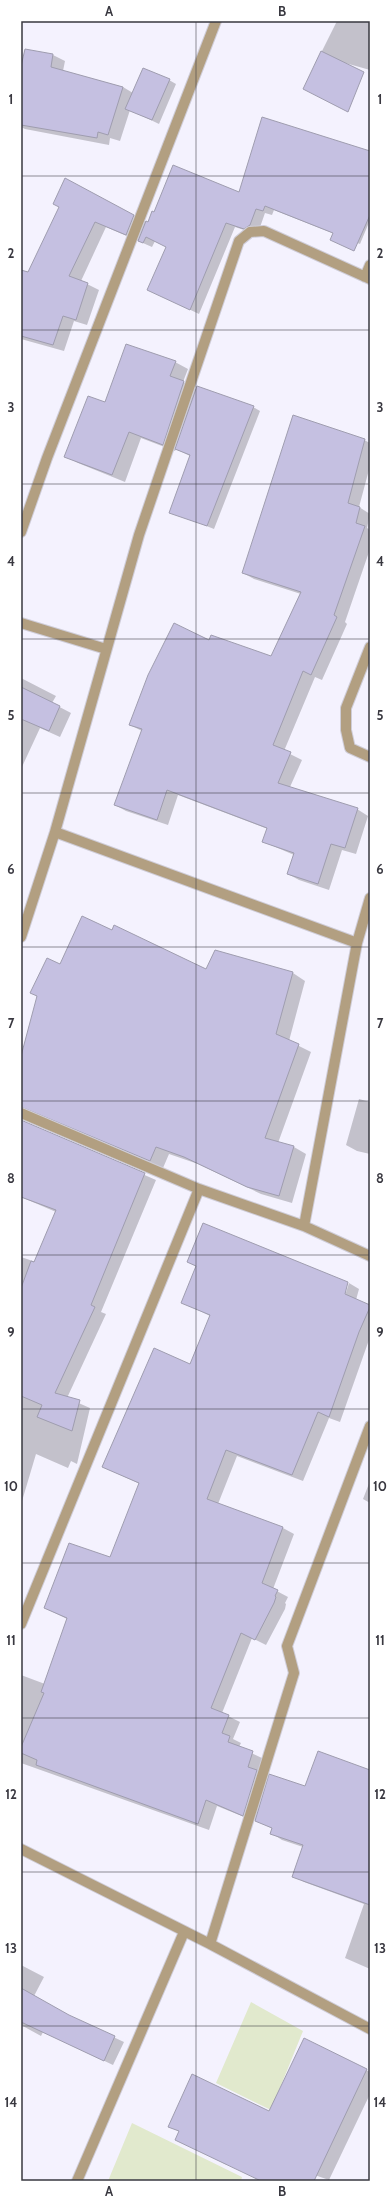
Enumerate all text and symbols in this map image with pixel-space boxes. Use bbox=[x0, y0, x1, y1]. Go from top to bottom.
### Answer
text: A bbox=[105, 3, 114, 19]
text: B bbox=[278, 3, 286, 19]
text: 1 bbox=[9, 91, 13, 107]
text: 1 bbox=[378, 91, 382, 107]
text: 2 bbox=[8, 245, 15, 261]
text: 2 bbox=[377, 245, 384, 261]
text: 3 bbox=[7, 399, 15, 415]
text: 3 bbox=[376, 399, 384, 415]
text: 4 bbox=[7, 553, 15, 569]
text: 4 bbox=[376, 553, 384, 569]
text: 5 bbox=[8, 707, 15, 723]
text: 5 bbox=[377, 707, 384, 723]
text: 6 bbox=[7, 861, 15, 877]
text: 6 bbox=[376, 861, 384, 877]
text: 7 bbox=[8, 1015, 15, 1031]
text: 7 bbox=[377, 1015, 384, 1031]
text: 8 bbox=[7, 1170, 15, 1186]
text: 8 bbox=[376, 1170, 384, 1186]
text: 9 bbox=[7, 1324, 15, 1340]
text: 9 bbox=[376, 1324, 384, 1340]
text: 10 bbox=[4, 1478, 18, 1494]
text: 10 bbox=[373, 1478, 387, 1494]
text: 11 bbox=[6, 1632, 16, 1648]
text: 11 bbox=[375, 1632, 385, 1648]
text: 12 bbox=[5, 1786, 17, 1802]
text: 12 bbox=[374, 1786, 386, 1802]
text: 13 bbox=[5, 1940, 17, 1956]
text: 13 bbox=[374, 1940, 386, 1956]
text: 14 bbox=[5, 2094, 17, 2110]
text: 14 bbox=[374, 2094, 386, 2110]
text: A bbox=[105, 2183, 114, 2199]
text: B bbox=[278, 2183, 286, 2199]

